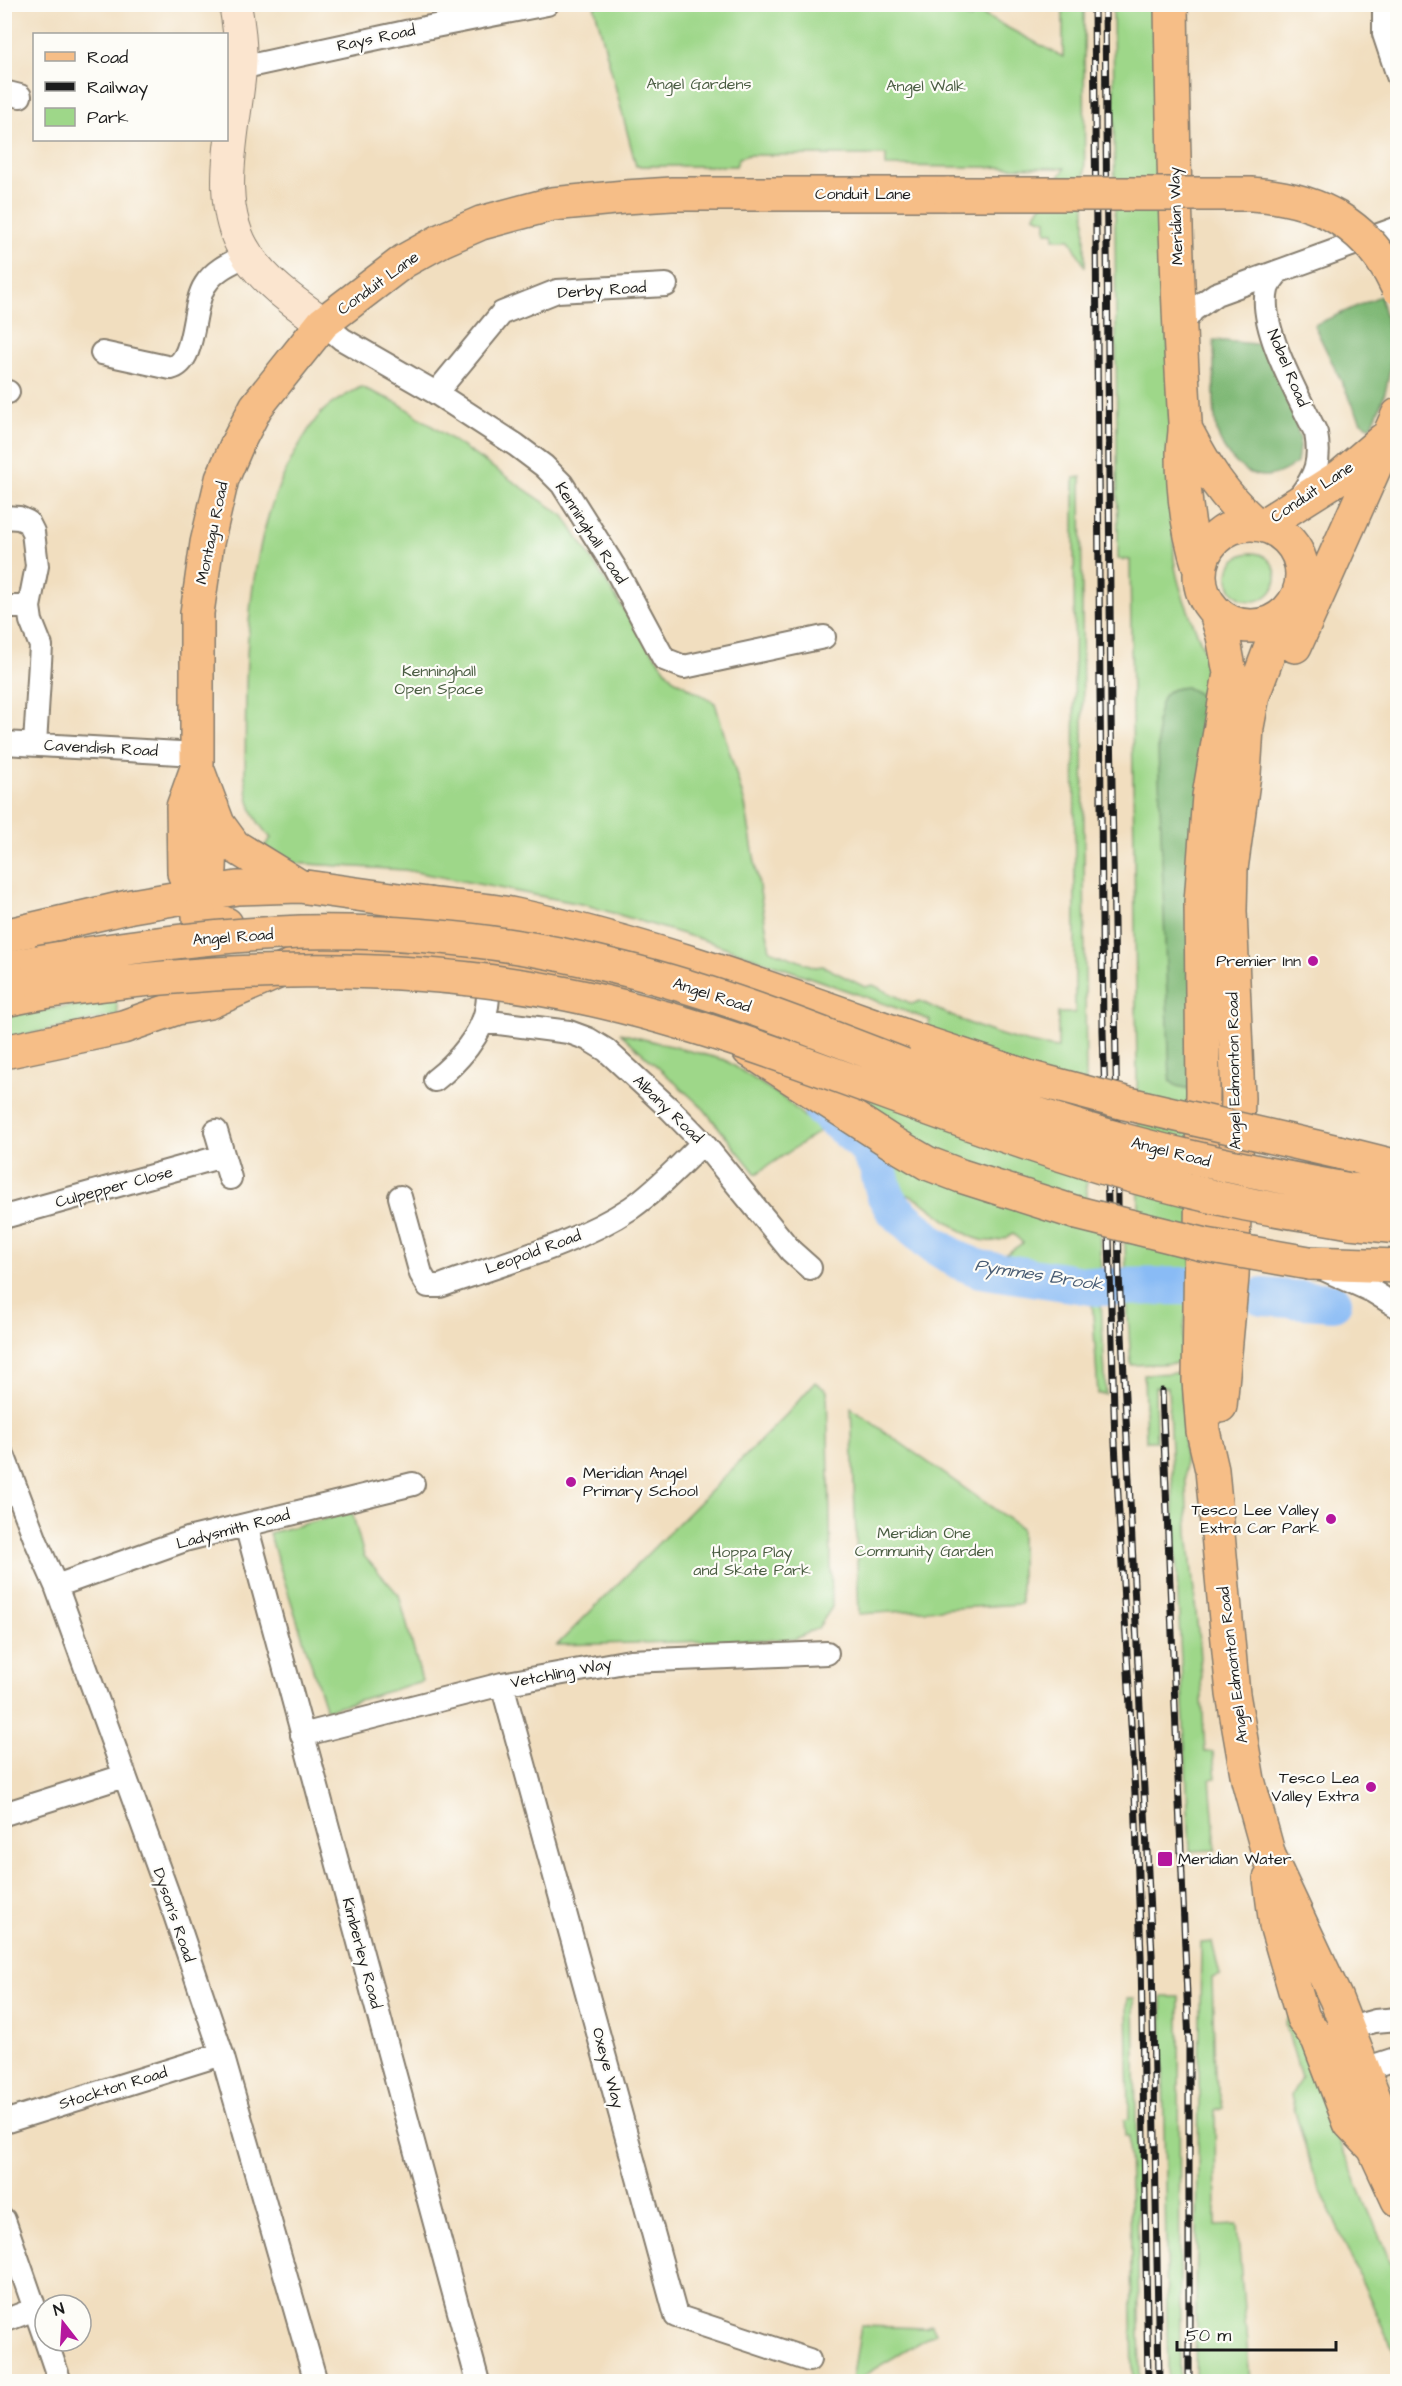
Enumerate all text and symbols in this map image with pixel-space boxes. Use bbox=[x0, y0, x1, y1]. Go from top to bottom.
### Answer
street label: Rays Road bbox=[335, 19, 417, 58]
legend bbox=[33, 33, 228, 141]
text: Road bbox=[87, 45, 128, 70]
park label: Angel Gardens bbox=[646, 73, 752, 96]
text: Railway bbox=[87, 75, 148, 101]
park label: Angel Walk bbox=[886, 75, 966, 98]
text: Park bbox=[87, 105, 129, 130]
street label: Meridian Way bbox=[1163, 166, 1190, 265]
street label: Conduit Lane bbox=[815, 183, 911, 205]
street label: Conduit Lane bbox=[333, 246, 424, 320]
street label: Derby Road bbox=[557, 276, 647, 305]
street label: Nobel Road bbox=[1262, 326, 1314, 410]
street label: Conduit Lane bbox=[1266, 456, 1358, 528]
street label: Kenninghall Road bbox=[549, 478, 632, 589]
street label: Montagu Road bbox=[190, 480, 235, 587]
park label: Kenninghall Open Space bbox=[395, 660, 484, 700]
street label: Cavendish Road bbox=[43, 734, 159, 762]
street label: Angel Road bbox=[192, 923, 274, 952]
place label: Premier Inn bbox=[1216, 950, 1301, 972]
marker: Premier Inn bbox=[1306, 954, 1320, 968]
street label: Angel Road bbox=[670, 972, 754, 1019]
street label: Angel Edmonton Road bbox=[1222, 992, 1247, 1150]
street label: Albany Road bbox=[627, 1070, 708, 1149]
street label: Angel Road bbox=[1129, 1132, 1213, 1173]
street label: Culpepper Close bbox=[53, 1161, 176, 1213]
street label: Leopold Road bbox=[482, 1224, 584, 1280]
water label: Pymmes Brook bbox=[973, 1253, 1106, 1299]
place label: Meridian Angel Primary School bbox=[583, 1462, 698, 1503]
marker: Meridian Angel Primary School bbox=[564, 1475, 578, 1489]
place label: Tesco Lee Valley Extra Car Park bbox=[1191, 1499, 1319, 1539]
street label: Ladysmith Road bbox=[174, 1503, 292, 1556]
marker: Tesco Lee Valley Extra Car Park bbox=[1324, 1512, 1338, 1526]
park label: Meridian One Community Garden bbox=[855, 1522, 993, 1563]
park label: Hoppa Play and Skate Park bbox=[693, 1541, 811, 1581]
street label: Angel Edmonton Road bbox=[1212, 1585, 1255, 1745]
street label: Vetchling Way bbox=[508, 1652, 614, 1695]
place label: Tesco Lea Valley Extra bbox=[1272, 1767, 1359, 1808]
marker: Tesco Lea Valley Extra bbox=[1364, 1780, 1378, 1794]
place label: Meridian Water bbox=[1178, 1848, 1292, 1870]
marker: Meridian Water bbox=[1156, 1850, 1174, 1868]
street label: Dyson's Road bbox=[147, 1865, 200, 1965]
street label: Kimberley Road bbox=[336, 1895, 387, 2011]
street label: Oxeye Way bbox=[586, 2025, 629, 2111]
street label: Stockton Road bbox=[56, 2061, 170, 2115]
north arrow bbox=[33, 2293, 93, 2353]
text: N bbox=[51, 2298, 67, 2322]
scale bar bbox=[1177, 2314, 1336, 2352]
text: 50 m bbox=[1186, 2323, 1231, 2348]

